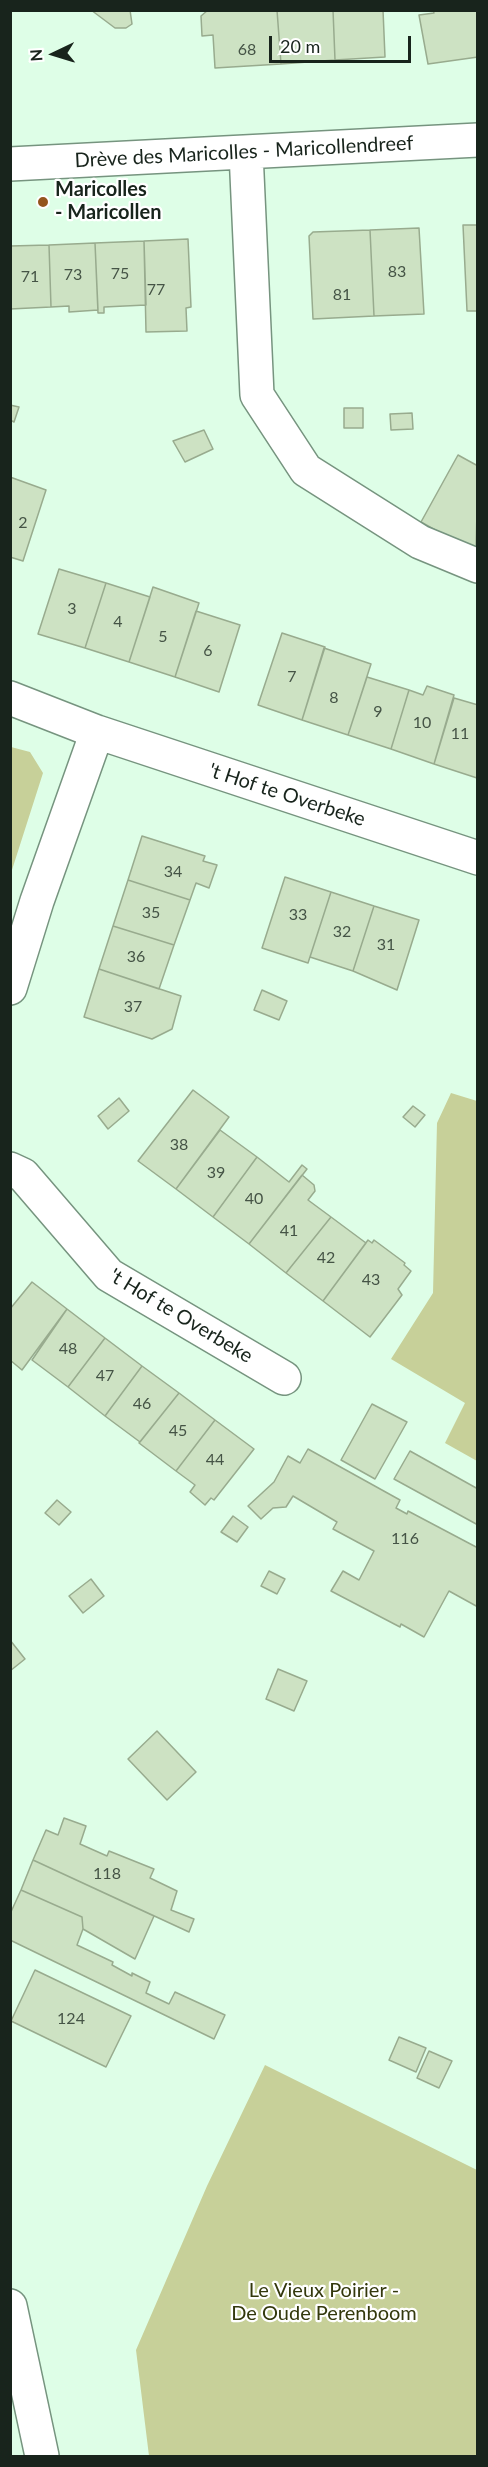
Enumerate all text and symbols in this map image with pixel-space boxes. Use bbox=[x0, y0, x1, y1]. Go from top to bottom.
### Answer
north arrow bbox=[24, 24, 84, 84]
scale bar bbox=[272, 24, 414, 62]
text: 20 m bbox=[280, 35, 320, 57]
house number: 68 bbox=[238, 40, 256, 60]
text: N bbox=[26, 48, 45, 62]
street label: Drève des Maricolles - Maricollendreef bbox=[74, 131, 414, 173]
place label: Maricolles - Maricollen bbox=[55, 178, 161, 225]
marker: Maricolles - Maricollen bbox=[36, 195, 50, 209]
house number: 83 bbox=[388, 262, 406, 282]
house number: 75 bbox=[111, 264, 129, 284]
house number: 73 bbox=[64, 265, 82, 285]
house number: 71 bbox=[21, 267, 39, 287]
house number: 77 bbox=[147, 280, 165, 300]
house number: 81 bbox=[333, 285, 351, 305]
house number: 2 bbox=[18, 513, 28, 533]
house number: 3 bbox=[67, 599, 77, 619]
house number: 4 bbox=[113, 612, 123, 632]
house number: 5 bbox=[158, 627, 168, 647]
house number: 6 bbox=[203, 641, 213, 661]
house number: 7 bbox=[287, 667, 297, 687]
house number: 8 bbox=[329, 688, 339, 708]
house number: 9 bbox=[373, 702, 383, 722]
house number: 10 bbox=[413, 713, 431, 733]
house number: 11 bbox=[451, 724, 469, 744]
street label: 't Hof te Overbeke bbox=[206, 758, 368, 832]
house number: 34 bbox=[164, 862, 182, 882]
house number: 35 bbox=[142, 903, 160, 923]
house number: 33 bbox=[289, 905, 307, 925]
house number: 32 bbox=[333, 922, 351, 942]
house number: 31 bbox=[377, 935, 395, 955]
house number: 36 bbox=[127, 947, 145, 967]
house number: 37 bbox=[124, 997, 142, 1017]
house number: 38 bbox=[170, 1135, 188, 1155]
house number: 39 bbox=[207, 1163, 225, 1183]
house number: 40 bbox=[245, 1189, 263, 1209]
house number: 41 bbox=[280, 1221, 298, 1241]
house number: 42 bbox=[317, 1248, 335, 1268]
street label: 't Hof te Overbeke bbox=[105, 1264, 257, 1368]
house number: 43 bbox=[362, 1270, 380, 1290]
house number: 48 bbox=[59, 1339, 77, 1359]
house number: 47 bbox=[96, 1366, 114, 1386]
house number: 46 bbox=[133, 1394, 151, 1414]
house number: 45 bbox=[169, 1421, 187, 1441]
house number: 44 bbox=[206, 1450, 224, 1470]
house number: 116 bbox=[391, 1529, 419, 1549]
house number: 118 bbox=[93, 1864, 121, 1884]
house number: 124 bbox=[57, 2009, 85, 2029]
park label: Le Vieux Poirier - De Oude Perenboom bbox=[231, 2279, 417, 2326]

